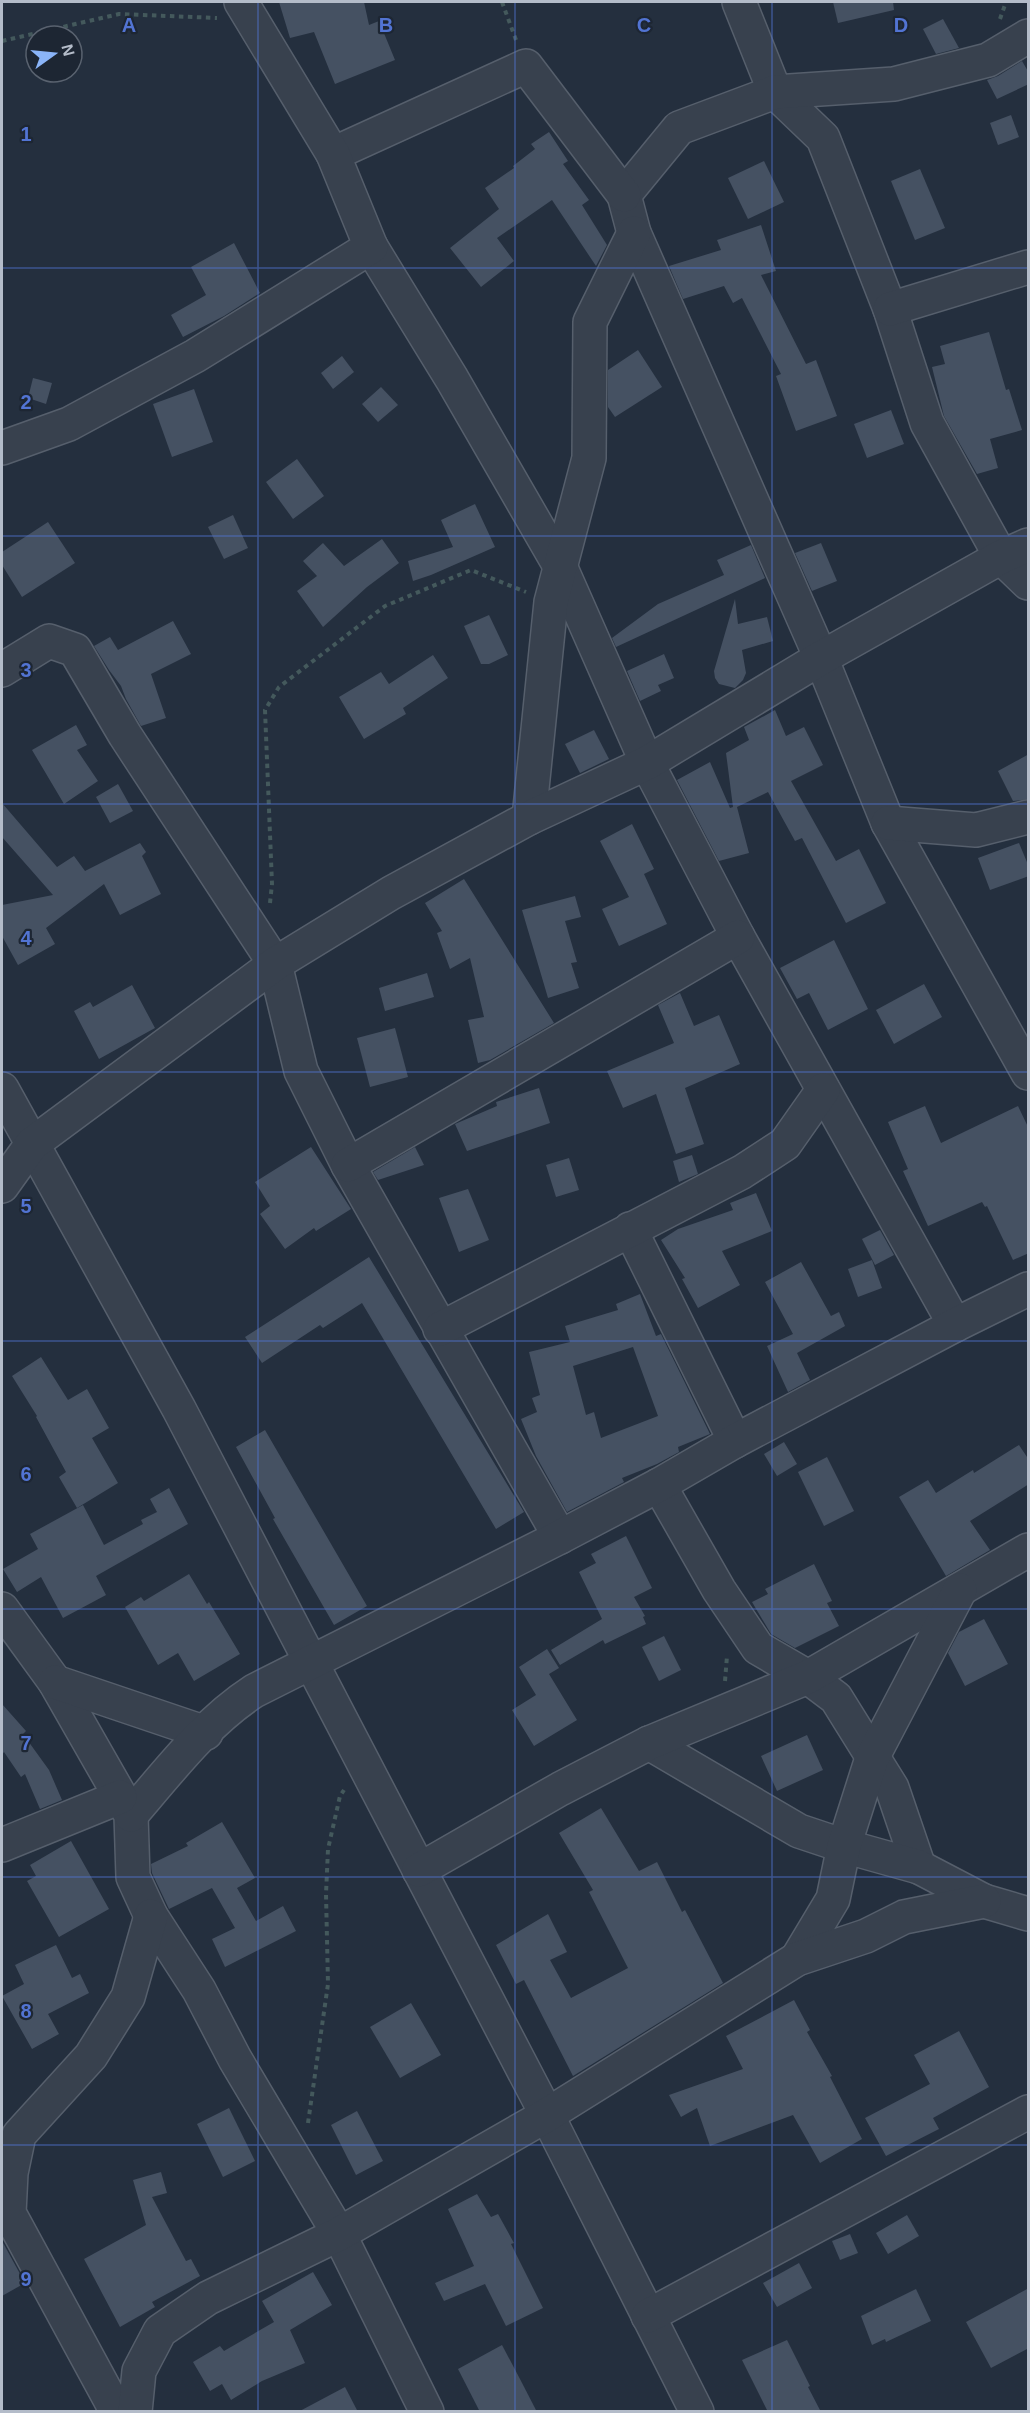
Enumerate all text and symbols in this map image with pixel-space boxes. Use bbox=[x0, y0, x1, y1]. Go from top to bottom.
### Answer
text: A bbox=[122, 14, 136, 36]
text: B bbox=[379, 14, 393, 36]
text: C bbox=[637, 14, 651, 36]
text: D bbox=[894, 14, 908, 36]
north arrow bbox=[24, 24, 84, 84]
text: N bbox=[58, 42, 78, 58]
text: 1 bbox=[20, 123, 32, 145]
text: 2 bbox=[20, 391, 32, 413]
text: 3 bbox=[20, 659, 32, 681]
text: 4 bbox=[20, 927, 32, 949]
text: 5 bbox=[20, 1195, 32, 1217]
text: 6 bbox=[20, 1463, 32, 1485]
text: 7 bbox=[20, 1732, 32, 1754]
text: 8 bbox=[20, 2000, 32, 2022]
text: 9 bbox=[20, 2268, 32, 2290]

